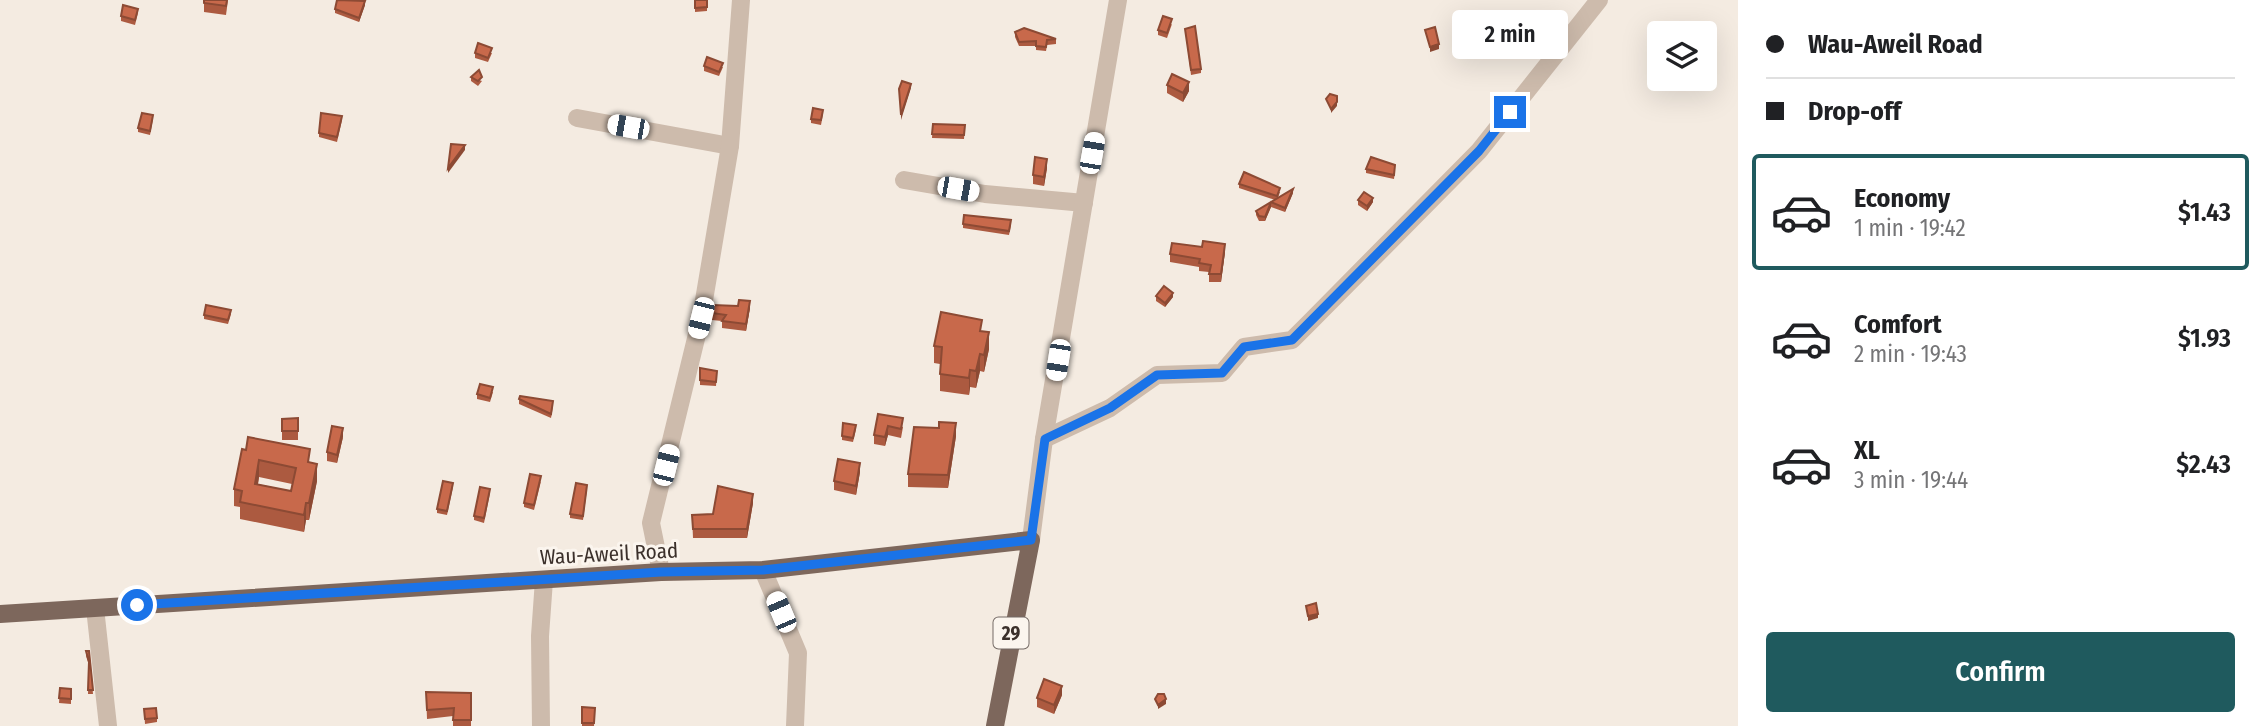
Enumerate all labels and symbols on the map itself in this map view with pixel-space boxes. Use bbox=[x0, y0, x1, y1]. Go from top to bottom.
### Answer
callout: 2 min bbox=[1452, 10, 1568, 60]
route end bbox=[1494, 96, 1526, 128]
car bbox=[606, 113, 651, 141]
car bbox=[1079, 130, 1106, 176]
car bbox=[936, 175, 981, 203]
car bbox=[686, 295, 717, 341]
car bbox=[1045, 338, 1072, 382]
car bbox=[651, 442, 682, 488]
street label: Wau-Aweil Road bbox=[539, 537, 679, 571]
route start bbox=[121, 589, 153, 621]
car bbox=[764, 589, 799, 635]
road number: 29 bbox=[993, 618, 1028, 648]

